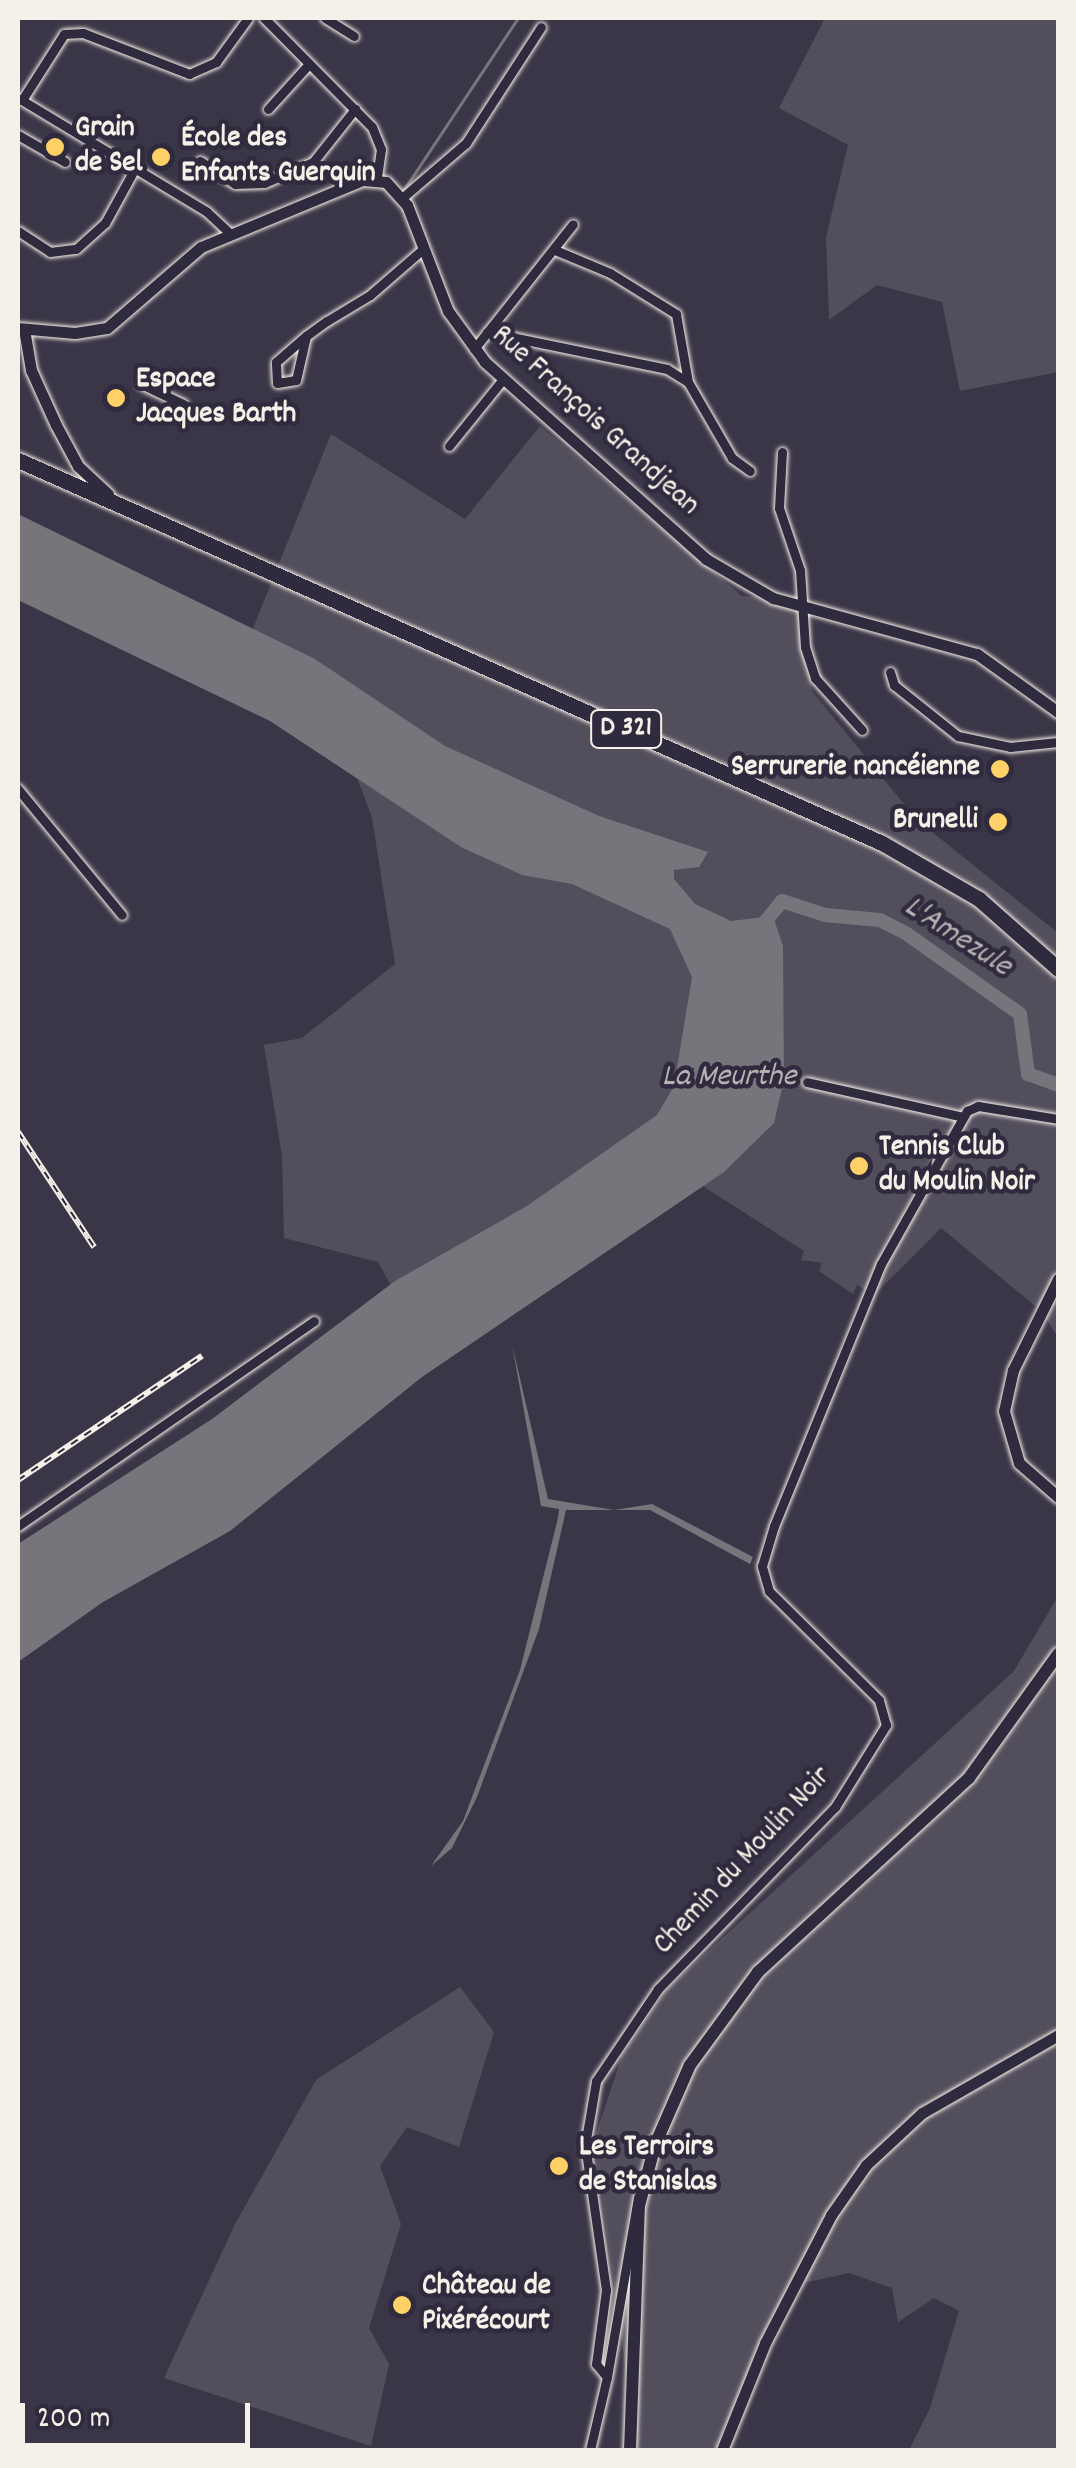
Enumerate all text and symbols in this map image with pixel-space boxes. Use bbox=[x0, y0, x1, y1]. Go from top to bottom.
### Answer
place label: Grain de Sel bbox=[75, 112, 143, 182]
place label: École des Enfants Guerquin bbox=[181, 122, 376, 192]
marker: Grain de Sel bbox=[44, 136, 66, 158]
marker: École des Enfants Guerquin bbox=[150, 146, 172, 168]
street label: Rue François Grandjean bbox=[482, 319, 706, 525]
place label: Espace Jacques Barth bbox=[136, 363, 296, 434]
marker: Espace Jacques Barth bbox=[105, 387, 127, 409]
road number: D 321 bbox=[588, 706, 664, 752]
place label: Serrurerie nancéienne bbox=[731, 751, 980, 787]
marker: Serrurerie nancéienne bbox=[989, 758, 1011, 780]
place label: Brunelli bbox=[893, 804, 978, 840]
marker: Brunelli bbox=[987, 811, 1009, 833]
water label: L'Amezule bbox=[896, 889, 1018, 987]
water label: La Meurthe bbox=[662, 1059, 796, 1097]
place label: Tennis Club du Moulin Noir bbox=[879, 1131, 1035, 1202]
marker: Tennis Club du Moulin Noir bbox=[848, 1155, 870, 1177]
street label: Chemin du Moulin Noir bbox=[647, 1760, 841, 1964]
place label: Les Terroirs de Stanislas bbox=[579, 2131, 717, 2202]
marker: Les Terroirs de Stanislas bbox=[548, 2155, 570, 2177]
place label: Château de Pixérécourt bbox=[422, 2270, 551, 2340]
marker: Château de Pixérécourt bbox=[391, 2294, 413, 2316]
scale bar bbox=[25, 2383, 255, 2445]
text: 200 m bbox=[37, 2399, 110, 2442]

